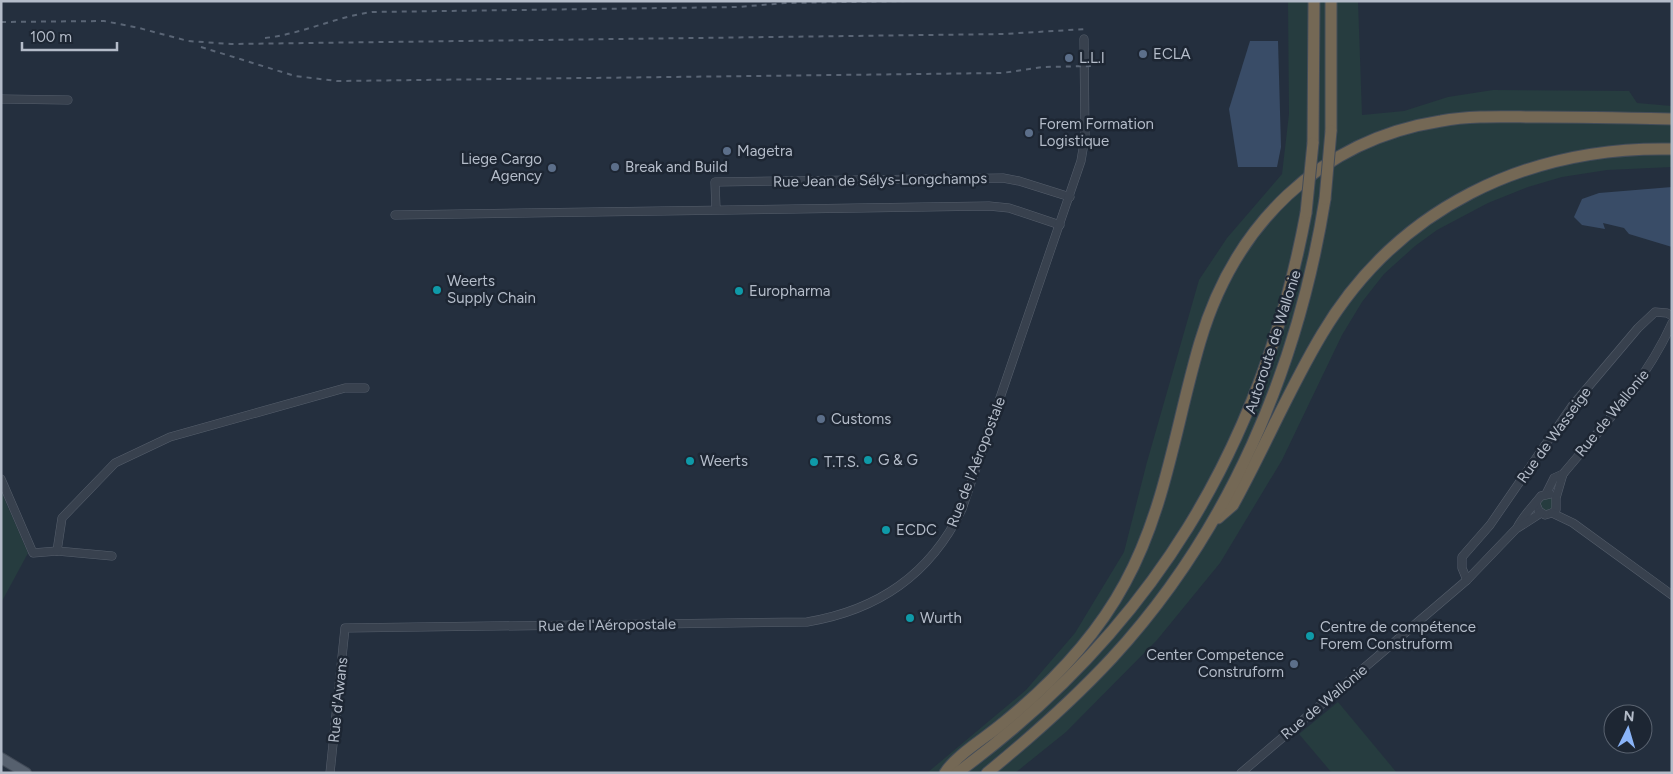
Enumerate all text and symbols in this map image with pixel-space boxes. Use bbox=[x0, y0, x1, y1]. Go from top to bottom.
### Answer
scale bar bbox=[22, 20, 118, 52]
text: 100 m bbox=[30, 28, 72, 46]
place label: ECLA bbox=[1153, 45, 1191, 63]
marker: ECLA bbox=[1137, 48, 1149, 60]
place label: L.L.I bbox=[1079, 49, 1105, 67]
marker: L.L.I bbox=[1063, 52, 1075, 64]
place label: Forem Formation Logistique bbox=[1039, 115, 1154, 150]
marker: Forem Formation Logistique bbox=[1023, 127, 1035, 139]
place label: Magetra bbox=[737, 142, 793, 160]
marker: Magetra bbox=[721, 145, 733, 157]
place label: Liege Cargo Agency bbox=[461, 150, 542, 185]
place label: Break and Build bbox=[625, 158, 728, 176]
marker: Break and Build bbox=[609, 161, 621, 173]
marker: Liege Cargo Agency bbox=[546, 162, 558, 174]
street label: Rue Jean de Sélys-Longchamps bbox=[773, 169, 987, 191]
street label: Autoroute de Wallonie bbox=[1241, 268, 1305, 416]
place label: Weerts Supply Chain bbox=[447, 272, 536, 307]
place label: Europharma bbox=[749, 282, 830, 300]
marker: Weerts Supply Chain bbox=[431, 284, 443, 296]
marker: Europharma bbox=[733, 285, 745, 297]
street label: Rue de Wallonie bbox=[1571, 366, 1653, 460]
street label: Rue de Wasseige bbox=[1513, 383, 1595, 487]
street label: Rue de l'Aéropostale bbox=[943, 394, 1009, 530]
place label: Customs bbox=[831, 410, 891, 428]
marker: Customs bbox=[815, 413, 827, 425]
place label: G & G bbox=[878, 451, 918, 469]
place label: Weerts bbox=[700, 452, 748, 470]
place label: T.T.S. bbox=[824, 453, 859, 471]
marker: G & G bbox=[862, 454, 874, 466]
marker: Weerts bbox=[684, 455, 696, 467]
marker: T.T.S. bbox=[808, 456, 820, 468]
place label: ECDC bbox=[896, 521, 937, 539]
marker: ECDC bbox=[880, 524, 892, 536]
place label: Wurth bbox=[920, 609, 962, 627]
marker: Wurth bbox=[904, 612, 916, 624]
street label: Rue de l'Aéropostale bbox=[538, 615, 676, 635]
place label: Centre de compétence Forem Construform bbox=[1320, 618, 1476, 653]
marker: Centre de compétence Forem Construform bbox=[1304, 630, 1316, 642]
place label: Center Competence Construform bbox=[1146, 646, 1284, 681]
street label: Rue d'Awans bbox=[325, 656, 351, 744]
marker: Center Competence Construform bbox=[1288, 658, 1300, 670]
street label: Rue de Wallonie bbox=[1277, 661, 1371, 743]
north arrow bbox=[1603, 704, 1653, 754]
text: N bbox=[1623, 708, 1635, 725]

